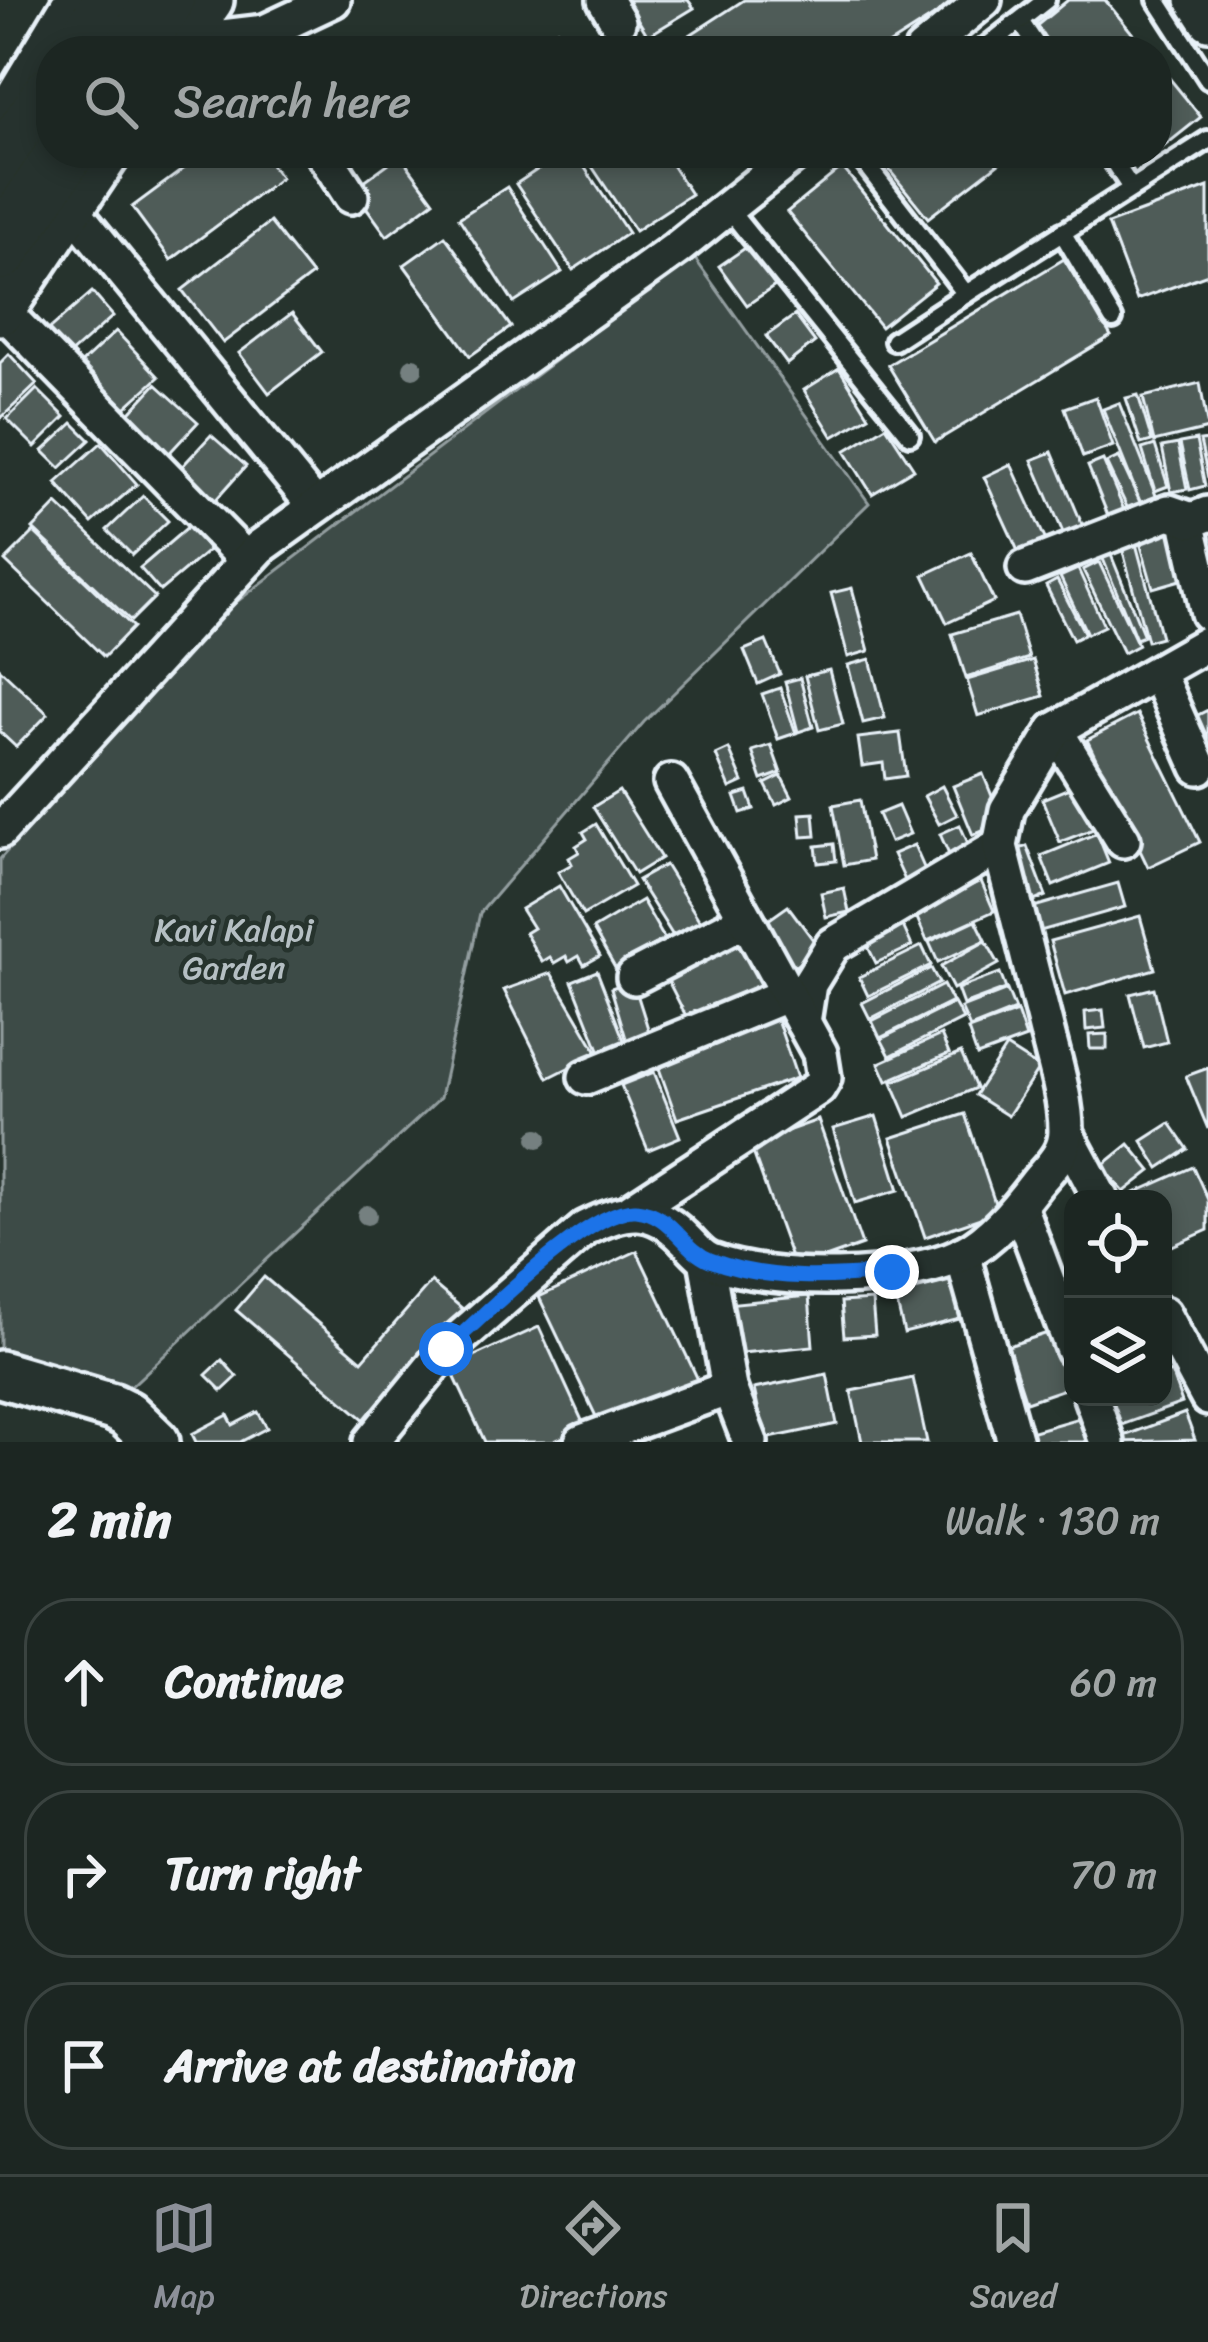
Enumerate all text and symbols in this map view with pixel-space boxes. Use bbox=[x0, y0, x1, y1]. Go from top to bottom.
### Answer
search box bbox=[36, 36, 1172, 168]
text: Search here bbox=[174, 62, 411, 142]
icon: search bbox=[78, 69, 144, 135]
park label: Kavi Kalapi Garden bbox=[155, 901, 314, 997]
map controls bbox=[1064, 1190, 1172, 1406]
button: locate bbox=[1064, 1190, 1172, 1298]
route end bbox=[865, 1245, 919, 1299]
button: layers bbox=[1064, 1298, 1172, 1406]
route start bbox=[419, 1322, 473, 1376]
text: 2 min bbox=[48, 1475, 171, 1565]
text: Walk · 130 m bbox=[945, 1486, 1160, 1555]
text: Continue bbox=[165, 1642, 344, 1722]
text: 60 m bbox=[1070, 1648, 1157, 1717]
icon: ahead bbox=[51, 1649, 117, 1715]
text: Turn right bbox=[165, 1834, 360, 1914]
text: 70 m bbox=[1070, 1840, 1157, 1909]
icon: right bbox=[51, 1841, 117, 1907]
text: Arrive at destination bbox=[165, 2026, 575, 2106]
icon: arrive bbox=[51, 2033, 117, 2099]
tab: Map bbox=[151, 2195, 217, 2325]
tab: Directions bbox=[520, 2195, 667, 2325]
tab: Saved bbox=[970, 2195, 1057, 2325]

